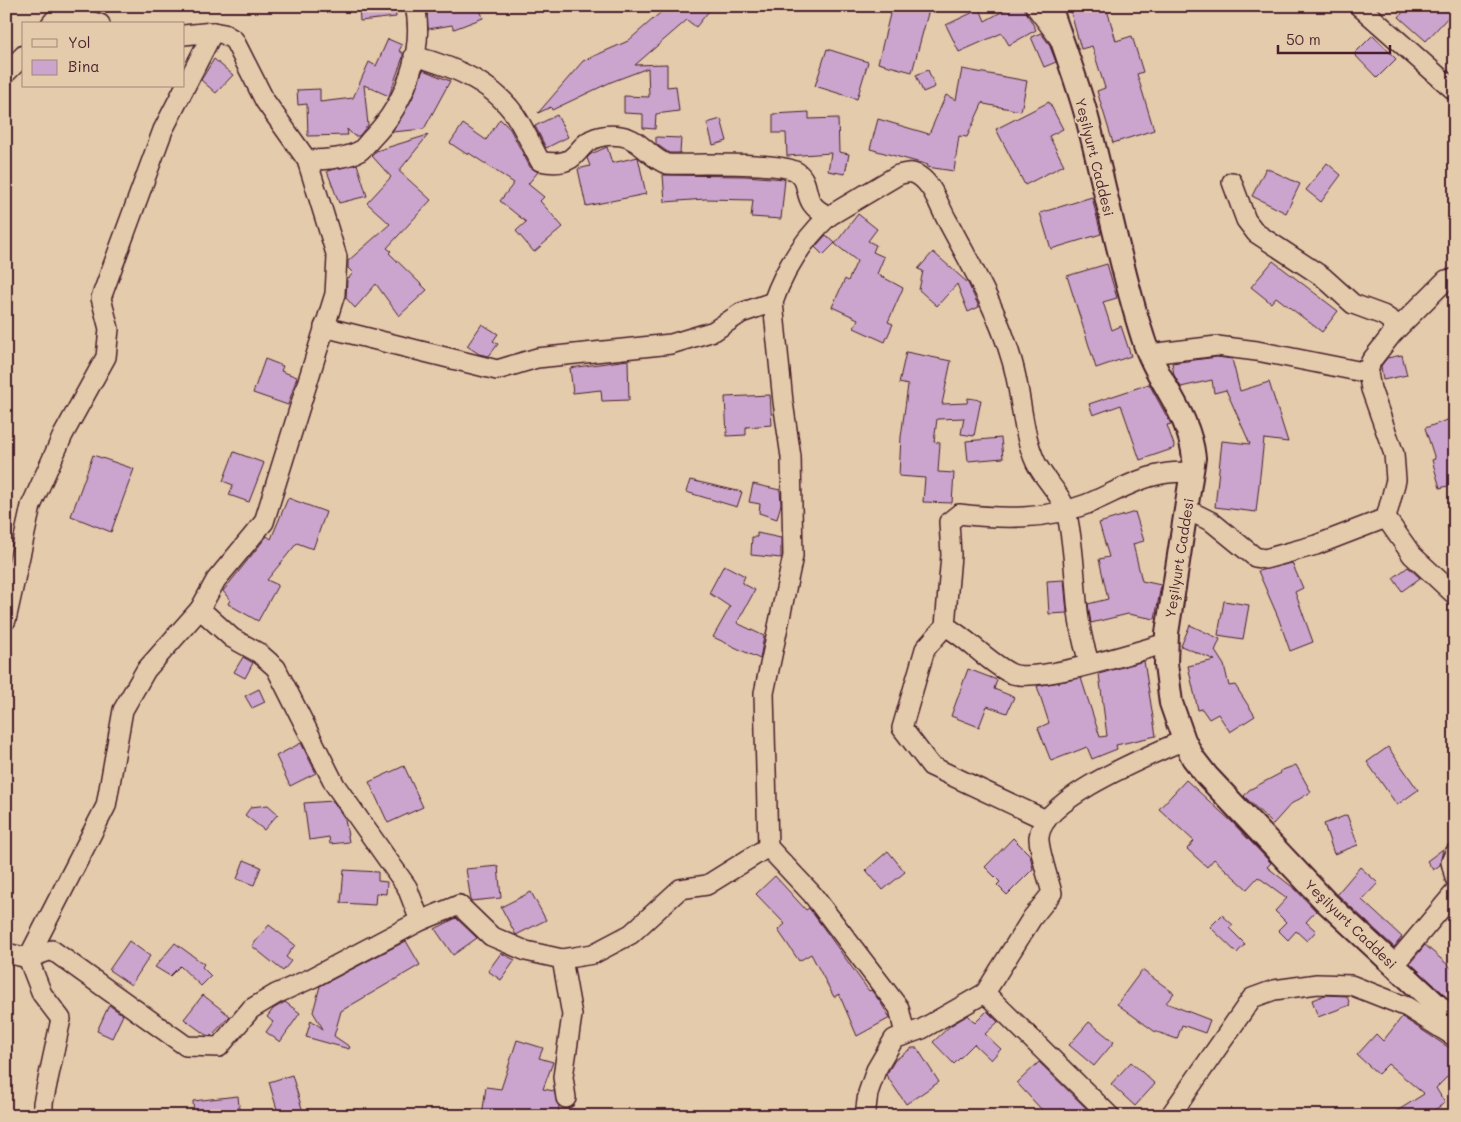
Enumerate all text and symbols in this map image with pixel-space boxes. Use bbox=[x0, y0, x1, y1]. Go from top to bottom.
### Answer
legend bbox=[22, 22, 185, 88]
scale bar bbox=[1278, 22, 1391, 54]
text: 50 m bbox=[1286, 29, 1321, 49]
text: Yol bbox=[68, 32, 91, 52]
text: Bina bbox=[68, 56, 100, 76]
street label: Yeşilyurt Caddesi bbox=[1071, 96, 1119, 218]
street label: Yeşilyurt Caddesi bbox=[1160, 497, 1198, 619]
street label: Yeşilyurt Caddesi bbox=[1301, 875, 1401, 973]

